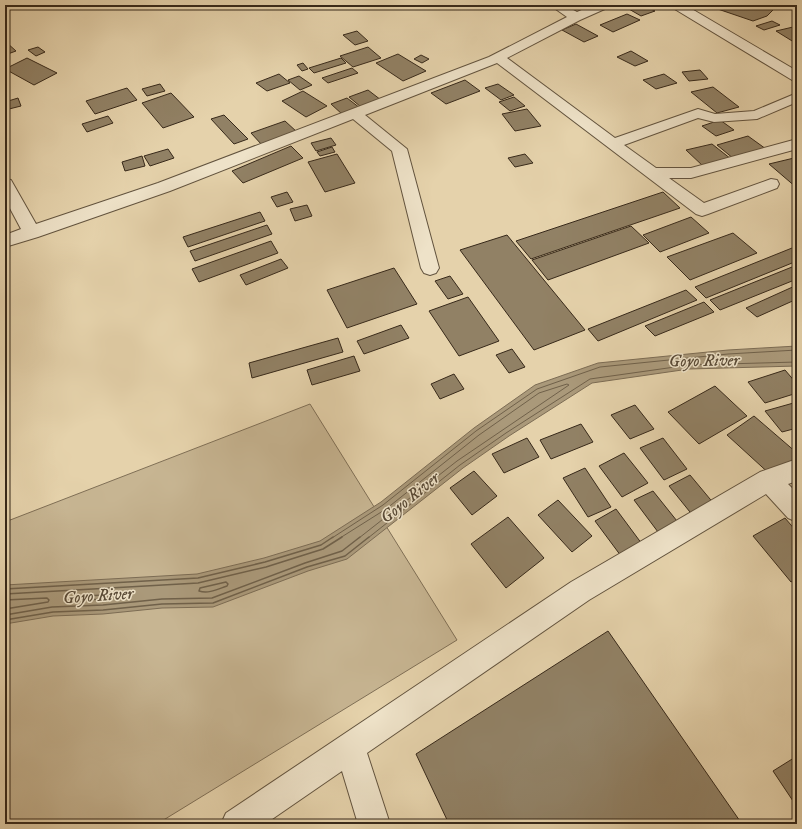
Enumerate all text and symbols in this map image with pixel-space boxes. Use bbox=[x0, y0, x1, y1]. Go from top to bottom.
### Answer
water label: Goyo River bbox=[669, 349, 741, 373]
water label: Goyo River bbox=[376, 466, 446, 529]
water label: Goyo River bbox=[62, 582, 136, 609]

